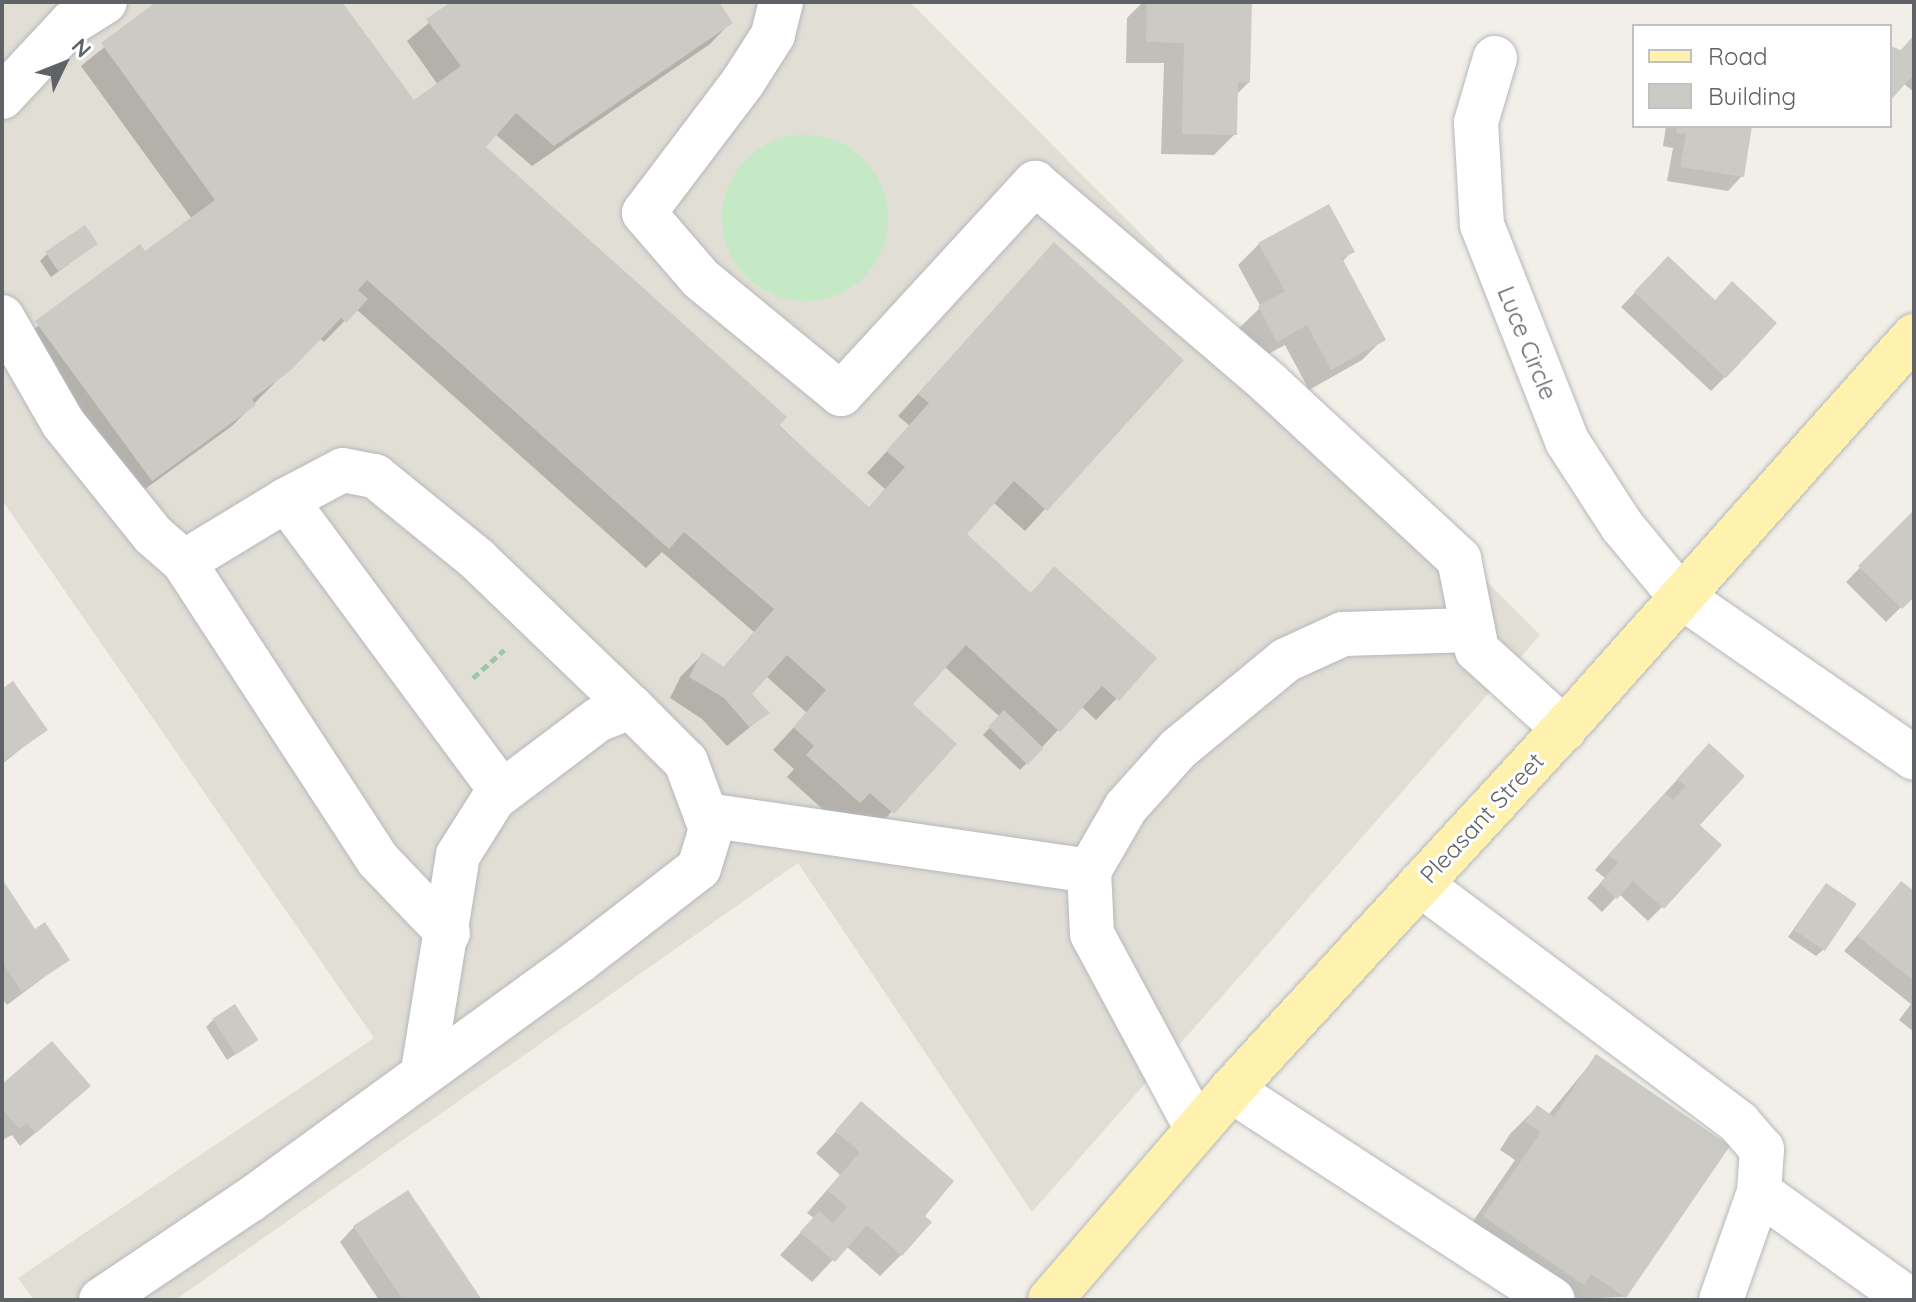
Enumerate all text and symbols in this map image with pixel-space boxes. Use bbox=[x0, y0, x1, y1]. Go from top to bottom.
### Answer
north arrow bbox=[24, 24, 104, 104]
legend bbox=[1632, 24, 1892, 128]
text: N bbox=[66, 32, 97, 63]
text: Road bbox=[1708, 41, 1768, 71]
text: Building bbox=[1708, 81, 1796, 111]
street label: Luce Circle bbox=[1491, 282, 1563, 404]
street label: Pleasant Street bbox=[1414, 747, 1550, 889]

